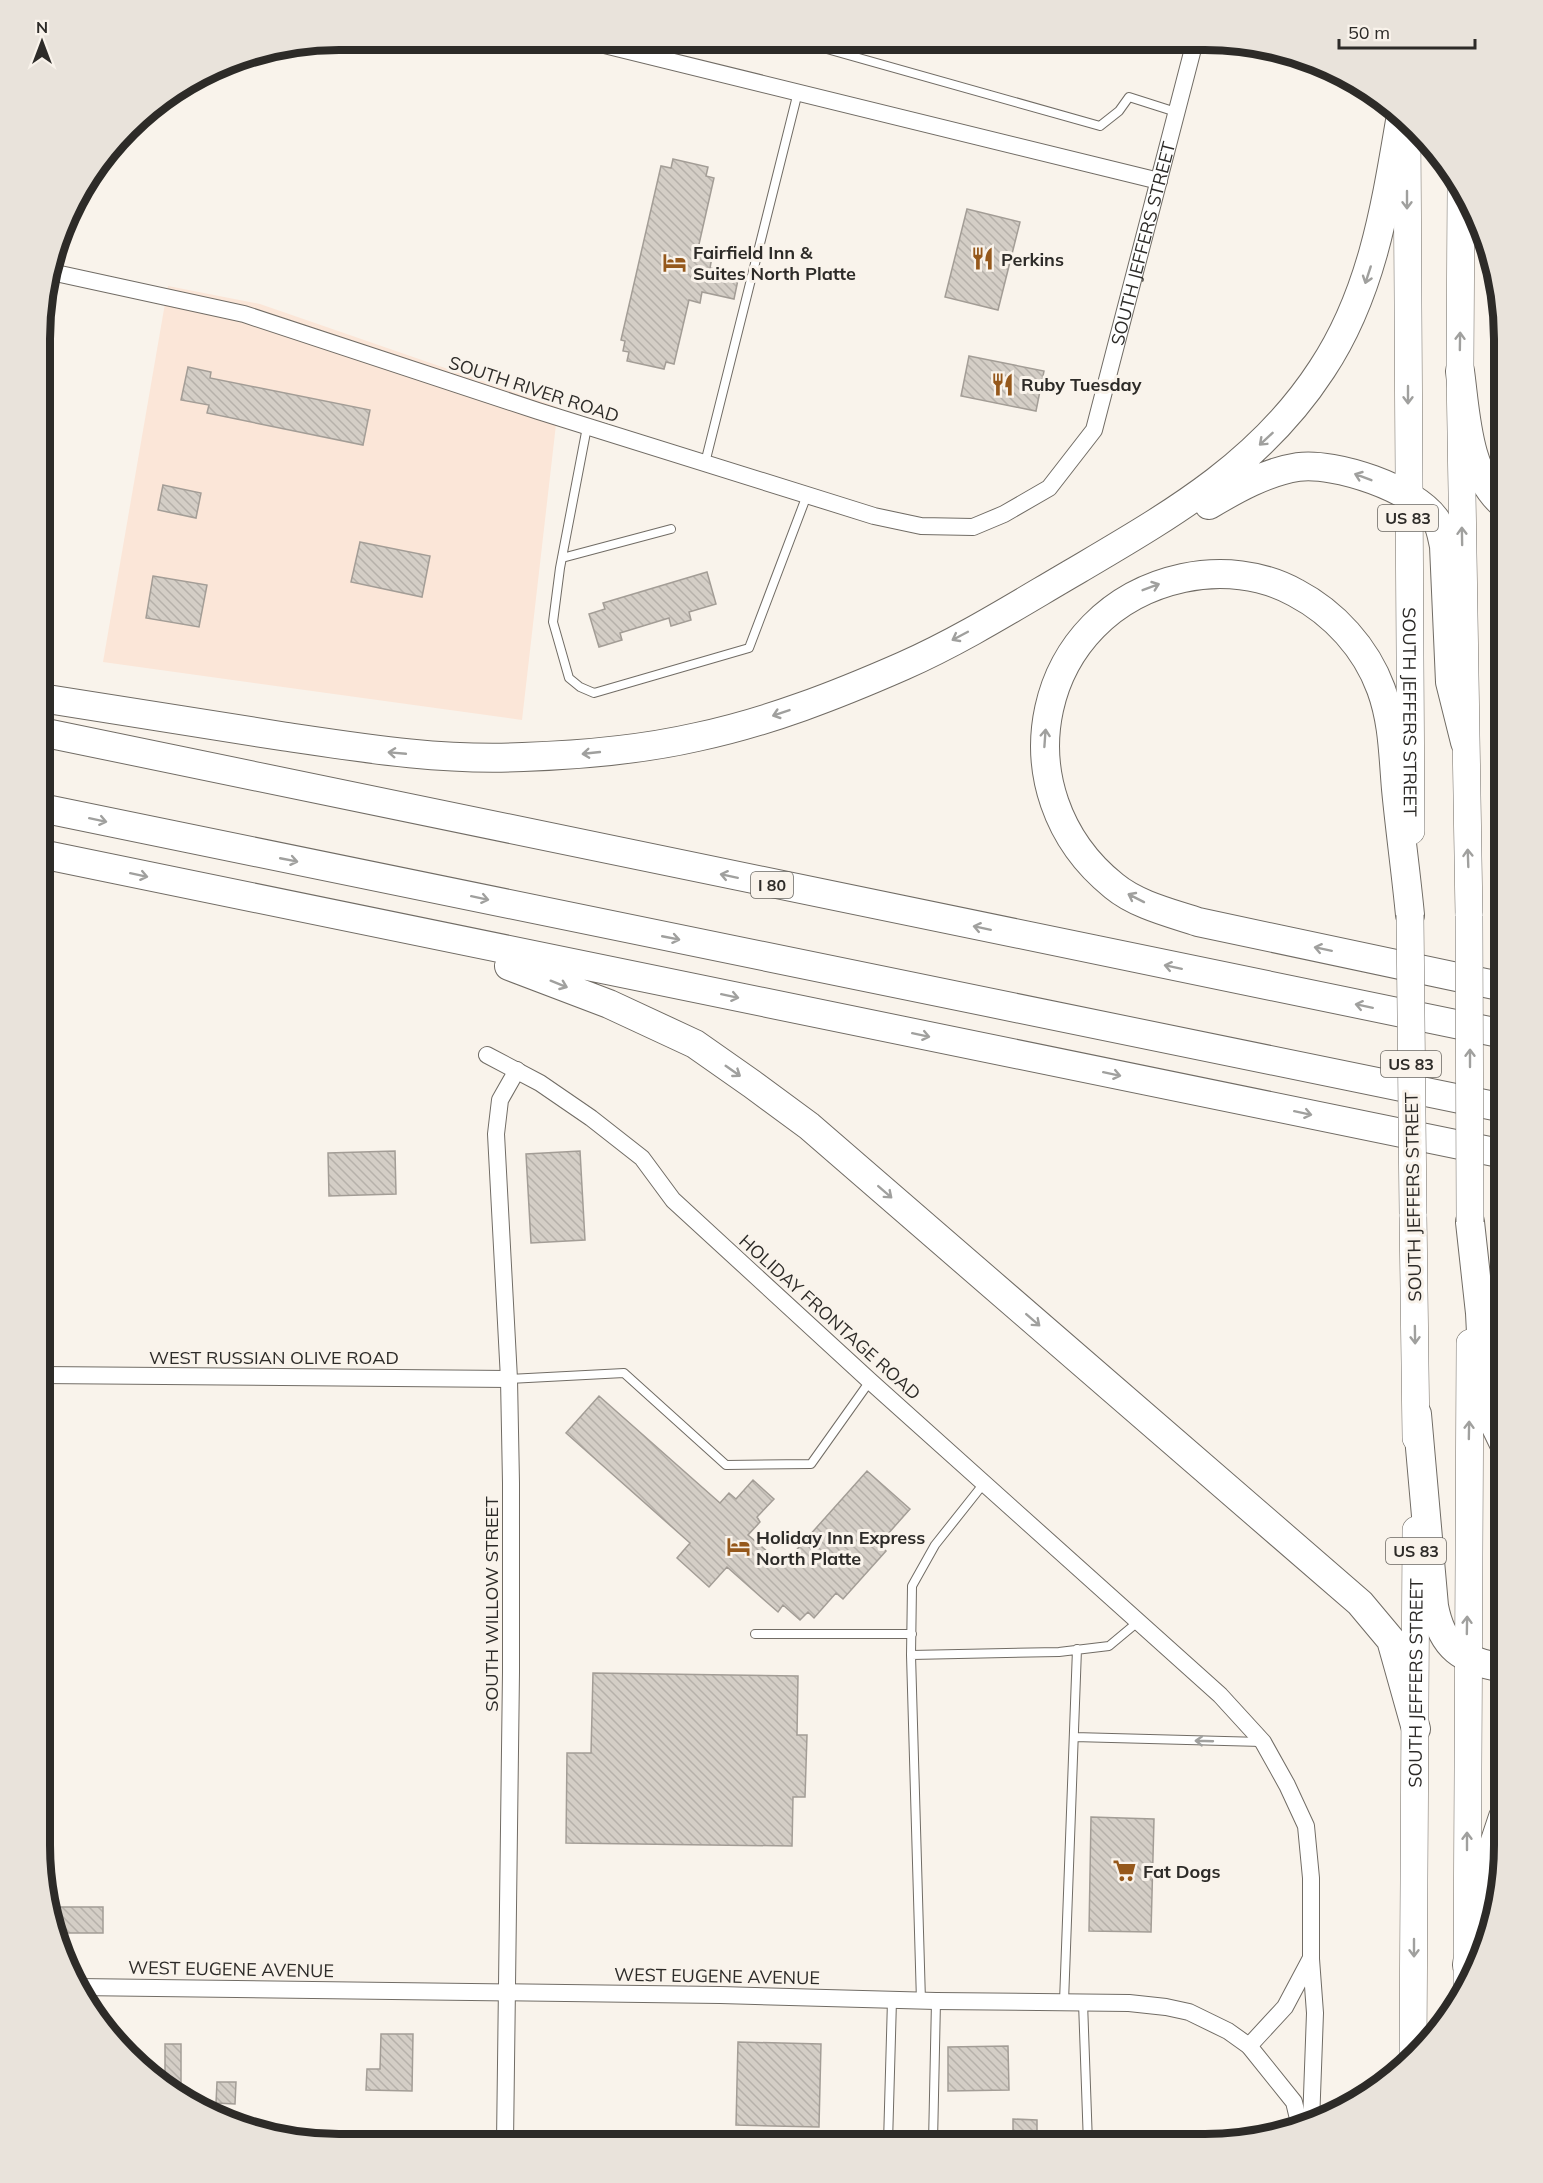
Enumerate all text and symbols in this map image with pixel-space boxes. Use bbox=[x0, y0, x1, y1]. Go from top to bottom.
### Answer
north arrow bbox=[12, 12, 72, 72]
scale bar bbox=[1339, 12, 1476, 50]
text: N bbox=[36, 17, 48, 37]
text: 50 m bbox=[1348, 21, 1390, 44]
street label: SOUTH JEFFERS STREET bbox=[1105, 139, 1180, 348]
one-way arrow bbox=[1401, 190, 1413, 210]
place label: Fairfield Inn & Suites North Platte bbox=[693, 241, 856, 285]
restaurant icon: Perkins bbox=[970, 246, 996, 272]
place label: Perkins bbox=[1001, 248, 1064, 271]
hotel icon: Fairfield Inn & Suites North Platte bbox=[662, 249, 688, 275]
one-way arrow bbox=[1361, 265, 1372, 284]
one-way arrow bbox=[1454, 332, 1466, 352]
street label: SOUTH RIVER ROAD bbox=[446, 351, 622, 427]
restaurant icon: Ruby Tuesday bbox=[990, 371, 1016, 397]
place label: Ruby Tuesday bbox=[1021, 373, 1142, 396]
one-way arrow bbox=[1402, 385, 1414, 405]
one-way arrow bbox=[1259, 432, 1274, 446]
one-way arrow bbox=[1355, 471, 1373, 482]
road number: US 83 bbox=[1378, 505, 1438, 531]
one-way arrow bbox=[1456, 527, 1468, 547]
one-way arrow bbox=[1141, 581, 1160, 592]
street label: SOUTH JEFFERS STREET bbox=[1398, 607, 1422, 817]
one-way arrow bbox=[952, 630, 969, 642]
one-way arrow bbox=[772, 708, 791, 719]
one-way arrow bbox=[1039, 728, 1050, 748]
one-way arrow bbox=[387, 747, 407, 758]
one-way arrow bbox=[582, 748, 602, 759]
one-way arrow bbox=[88, 815, 107, 826]
one-way arrow bbox=[1462, 848, 1474, 868]
one-way arrow bbox=[278, 855, 298, 866]
one-way arrow bbox=[129, 870, 148, 881]
one-way arrow bbox=[720, 870, 739, 881]
road number: I 80 bbox=[751, 872, 793, 898]
one-way arrow bbox=[1127, 892, 1145, 903]
one-way arrow bbox=[470, 893, 489, 905]
one-way arrow bbox=[973, 921, 992, 933]
one-way arrow bbox=[661, 933, 680, 944]
one-way arrow bbox=[1314, 943, 1333, 954]
one-way arrow bbox=[1164, 960, 1183, 972]
one-way arrow bbox=[550, 979, 568, 990]
one-way arrow bbox=[719, 991, 739, 1002]
one-way arrow bbox=[1355, 999, 1374, 1011]
one-way arrow bbox=[910, 1030, 930, 1041]
one-way arrow bbox=[1464, 1049, 1476, 1069]
road number: US 83 bbox=[1381, 1051, 1441, 1077]
one-way arrow bbox=[725, 1065, 741, 1077]
one-way arrow bbox=[1101, 1069, 1121, 1080]
street label: SOUTH JEFFERS STREET bbox=[1400, 1092, 1426, 1302]
one-way arrow bbox=[1292, 1108, 1312, 1119]
one-way arrow bbox=[877, 1186, 893, 1199]
street label: HOLIDAY FRONTAGE ROAD bbox=[734, 1229, 926, 1405]
one-way arrow bbox=[1025, 1313, 1040, 1327]
one-way arrow bbox=[1409, 1325, 1421, 1345]
street label: WEST RUSSIAN OLIVE ROAD bbox=[149, 1346, 399, 1369]
one-way arrow bbox=[1463, 1420, 1475, 1440]
street label: SOUTH WILLOW STREET bbox=[480, 1496, 503, 1712]
place label: Holiday Inn Express North Platte bbox=[756, 1526, 925, 1570]
hotel icon: Holiday Inn Express North Platte bbox=[725, 1534, 751, 1560]
road number: US 83 bbox=[1386, 1538, 1446, 1564]
street label: SOUTH JEFFERS STREET bbox=[1403, 1578, 1427, 1788]
one-way arrow bbox=[1461, 1615, 1473, 1635]
one-way arrow bbox=[1195, 1735, 1215, 1746]
one-way arrow bbox=[1461, 1831, 1473, 1851]
supermarket icon: Fat Dogs bbox=[1112, 1858, 1138, 1884]
place label: Fat Dogs bbox=[1143, 1860, 1220, 1883]
one-way arrow bbox=[1408, 1937, 1420, 1957]
street label: WEST EUGENE AVENUE bbox=[128, 1956, 334, 1982]
street label: WEST EUGENE AVENUE bbox=[614, 1963, 820, 1989]

